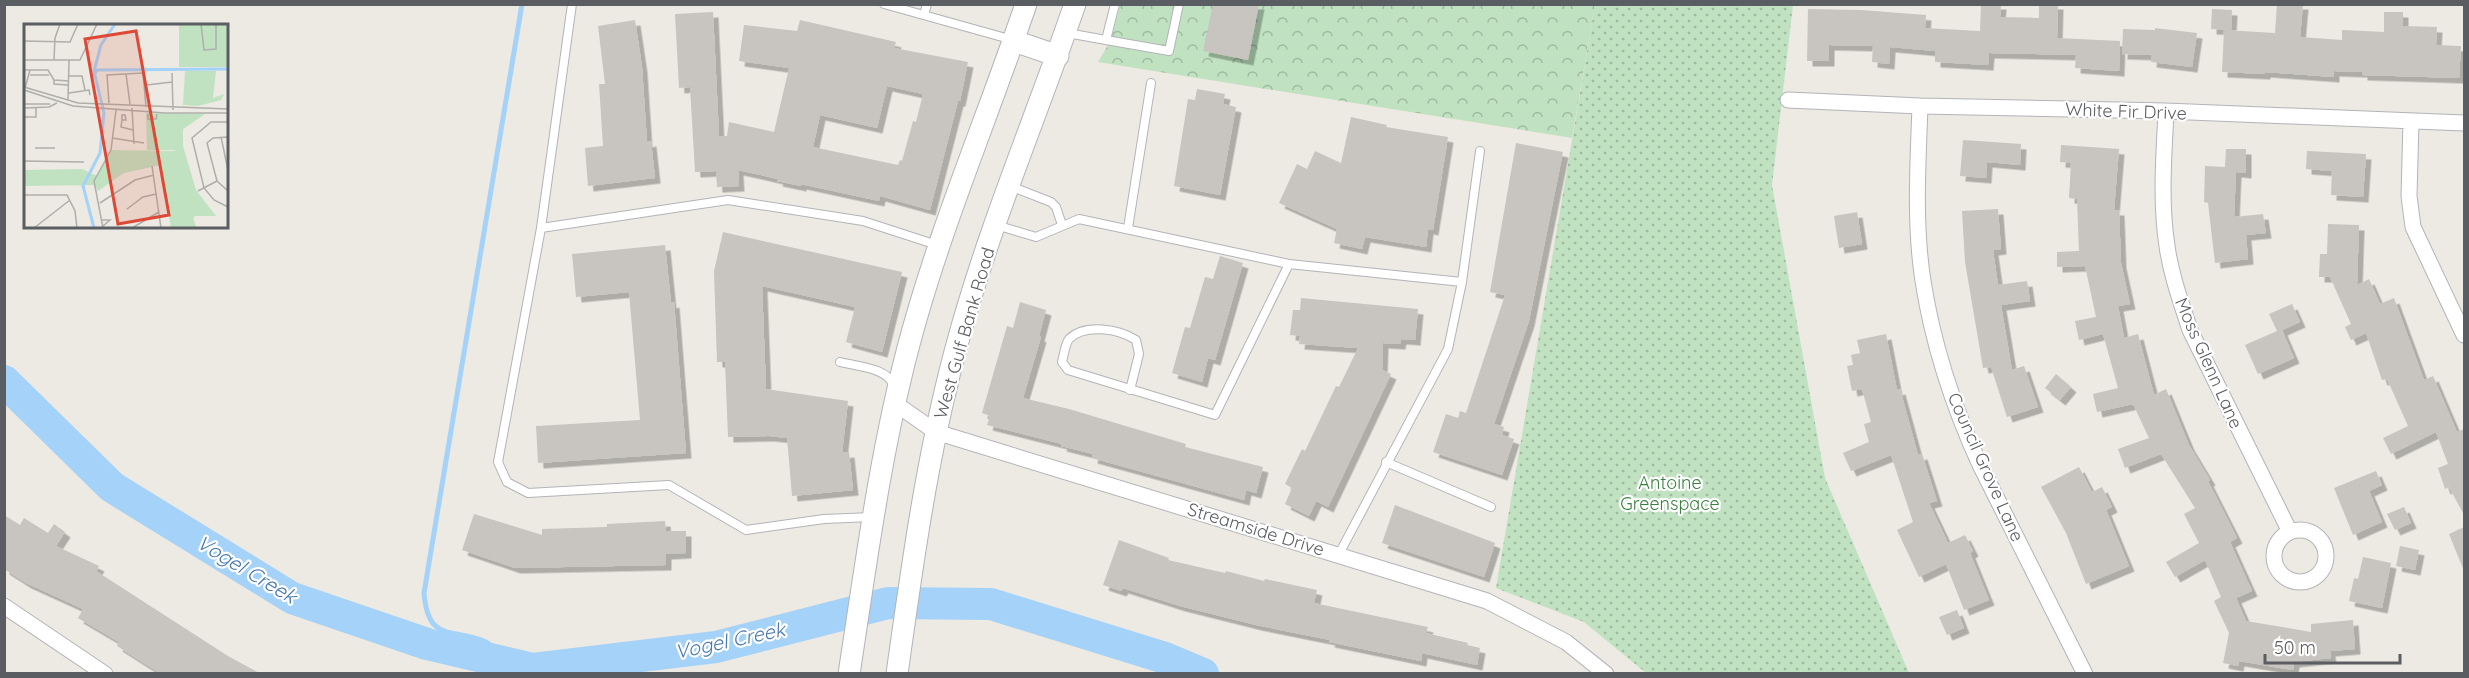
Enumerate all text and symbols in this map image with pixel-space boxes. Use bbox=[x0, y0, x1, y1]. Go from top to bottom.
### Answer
inset map bbox=[24, 24, 228, 228]
street label: White Fir Drive bbox=[2065, 97, 2187, 125]
street label: West Gulf Bank Road bbox=[929, 245, 999, 421]
street label: Moss Glenn Lane bbox=[2170, 294, 2248, 432]
street label: Council Grove Lane bbox=[1943, 389, 2029, 545]
park label: Antoine Greenspace bbox=[1620, 471, 1720, 515]
street label: Streamside Drive bbox=[1185, 497, 1327, 561]
water label: Vogel Creek bbox=[193, 529, 303, 610]
water label: Vogel Creek bbox=[673, 616, 790, 664]
scale bar bbox=[2265, 627, 2400, 665]
text: 50 m bbox=[2274, 636, 2316, 659]

